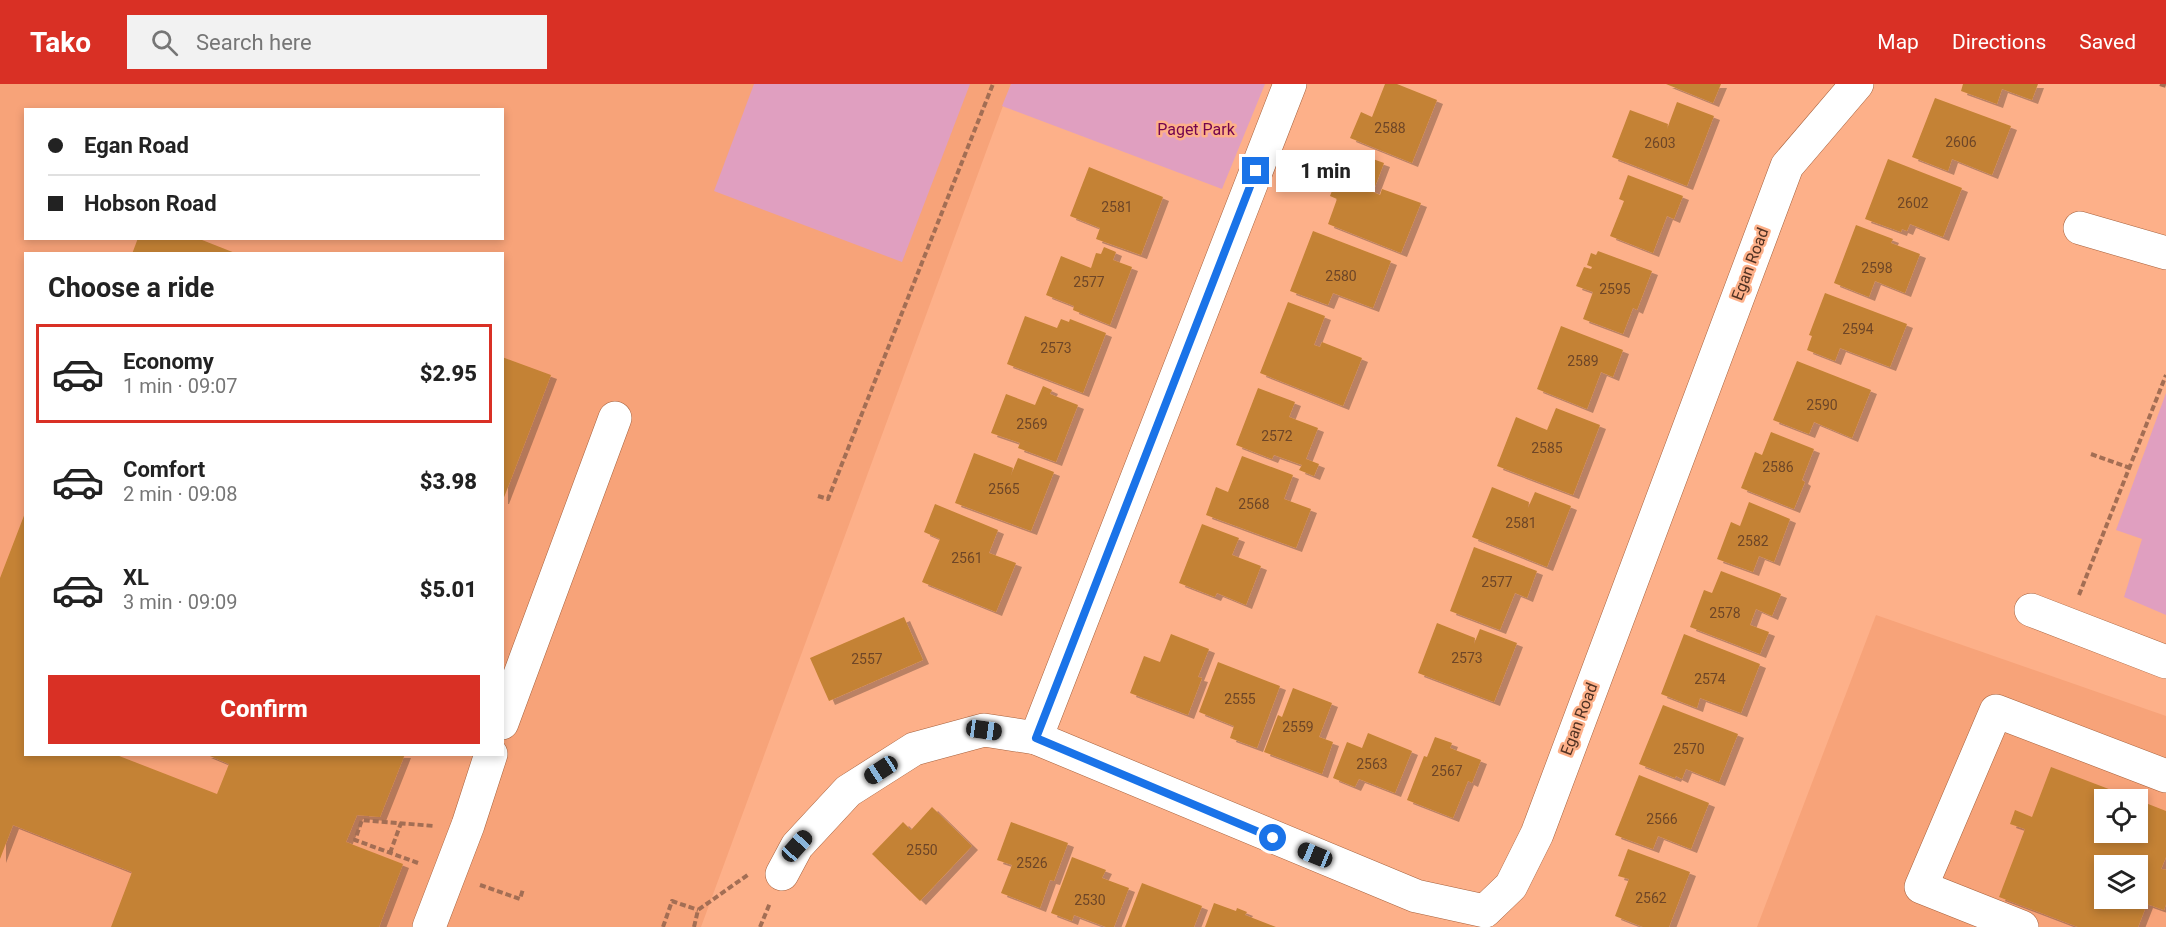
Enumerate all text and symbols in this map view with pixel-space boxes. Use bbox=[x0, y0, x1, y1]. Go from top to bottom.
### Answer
search box bbox=[127, 15, 547, 69]
text: Tako bbox=[30, 26, 91, 59]
icon: search bbox=[148, 26, 181, 59]
text: Search here bbox=[196, 30, 312, 55]
text: Map bbox=[1877, 30, 1919, 54]
text: Directions bbox=[1952, 30, 2046, 54]
text: Saved bbox=[2079, 30, 2136, 54]
park label: Paget Park bbox=[1157, 120, 1236, 139]
house number: 2588 bbox=[1374, 120, 1406, 136]
text: Egan Road bbox=[84, 133, 189, 158]
house number: 2606 bbox=[1945, 134, 1977, 150]
house number: 2603 bbox=[1644, 135, 1676, 151]
callout: 1 min bbox=[1277, 150, 1376, 192]
route end bbox=[1242, 157, 1269, 184]
text: 1 min bbox=[1300, 159, 1351, 183]
text: Hobson Road bbox=[84, 191, 217, 216]
house number: 2602 bbox=[1897, 195, 1929, 211]
house number: 2581 bbox=[1101, 199, 1133, 215]
street label: Egan Road bbox=[1727, 225, 1773, 303]
house number: 2598 bbox=[1861, 260, 1893, 276]
house number: 2580 bbox=[1325, 268, 1357, 284]
text: Choose a ride bbox=[48, 272, 214, 304]
house number: 2577 bbox=[1073, 274, 1105, 290]
house number: 2595 bbox=[1599, 281, 1631, 297]
house number: 2594 bbox=[1842, 321, 1874, 337]
house number: 2573 bbox=[1040, 340, 1072, 356]
icon: car bbox=[51, 347, 105, 401]
text: Economy bbox=[123, 349, 214, 374]
house number: 2589 bbox=[1567, 353, 1599, 369]
text: $2.95 bbox=[420, 361, 477, 386]
text: 1 min · 09:07 bbox=[123, 374, 238, 398]
house number: 2590 bbox=[1806, 397, 1838, 413]
house number: 2569 bbox=[1016, 416, 1048, 432]
house number: 2572 bbox=[1261, 428, 1293, 444]
house number: 2585 bbox=[1531, 440, 1563, 456]
icon: car bbox=[51, 455, 105, 509]
text: Comfort bbox=[123, 457, 205, 482]
house number: 2586 bbox=[1762, 459, 1794, 475]
text: $3.98 bbox=[420, 469, 477, 494]
house number: 2565 bbox=[988, 481, 1020, 497]
text: 2 min · 09:08 bbox=[123, 482, 238, 506]
house number: 2568 bbox=[1238, 496, 1270, 512]
house number: 2581 bbox=[1505, 515, 1537, 531]
house number: 2582 bbox=[1737, 533, 1769, 549]
house number: 2561 bbox=[951, 550, 983, 566]
icon: car bbox=[51, 563, 105, 617]
text: XL bbox=[123, 565, 149, 590]
house number: 2577 bbox=[1481, 574, 1513, 590]
text: $5.01 bbox=[420, 577, 477, 602]
text: 3 min · 09:09 bbox=[123, 590, 238, 614]
house number: 2578 bbox=[1709, 605, 1741, 621]
house number: 2573 bbox=[1451, 650, 1483, 666]
house number: 2557 bbox=[851, 651, 883, 667]
house number: 2574 bbox=[1694, 671, 1726, 687]
button: Confirm bbox=[48, 675, 480, 744]
street label: Egan Road bbox=[1556, 680, 1602, 758]
house number: 2555 bbox=[1224, 691, 1256, 707]
car bbox=[965, 719, 1003, 741]
house number: 2559 bbox=[1282, 719, 1314, 735]
house number: 2570 bbox=[1673, 741, 1705, 757]
car bbox=[861, 753, 901, 787]
house number: 2563 bbox=[1356, 756, 1388, 772]
house number: 2567 bbox=[1431, 763, 1463, 779]
map controls bbox=[2094, 789, 2148, 909]
button: locate bbox=[2094, 789, 2148, 843]
house number: 2566 bbox=[1646, 811, 1678, 827]
route start bbox=[1259, 824, 1286, 851]
car bbox=[778, 827, 816, 865]
car bbox=[1295, 840, 1335, 870]
house number: 2550 bbox=[906, 842, 938, 858]
house number: 2526 bbox=[1016, 855, 1048, 871]
button: layers bbox=[2094, 855, 2148, 909]
house number: 2562 bbox=[1635, 890, 1667, 906]
house number: 2530 bbox=[1074, 892, 1106, 908]

